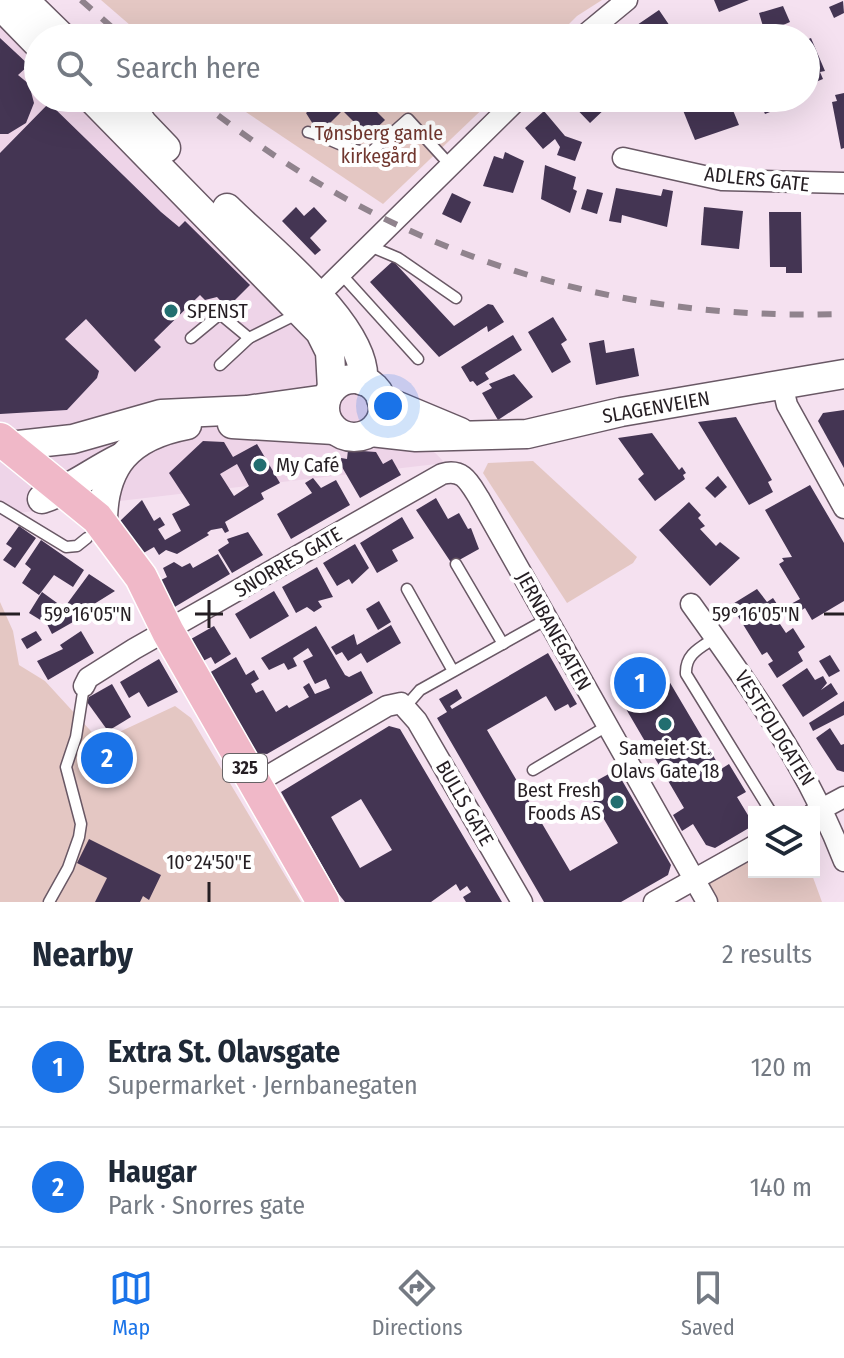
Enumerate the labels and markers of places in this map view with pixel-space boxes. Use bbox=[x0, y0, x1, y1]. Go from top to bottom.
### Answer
place label: SPENST bbox=[187, 299, 248, 323]
marker: SPENST bbox=[162, 302, 180, 320]
place label: My Café bbox=[276, 453, 339, 477]
marker: My Café bbox=[251, 456, 269, 474]
pin: 1 bbox=[614, 653, 666, 713]
marker: Sameiet St. Olavs Gate 18 bbox=[656, 715, 674, 733]
pin: 2 bbox=[81, 728, 133, 788]
place label: Sameiet St. Olavs Gate 18 bbox=[610, 736, 720, 783]
place label: Best Fresh Foods AS bbox=[517, 778, 601, 825]
marker: Best Fresh Foods AS bbox=[608, 793, 626, 811]

